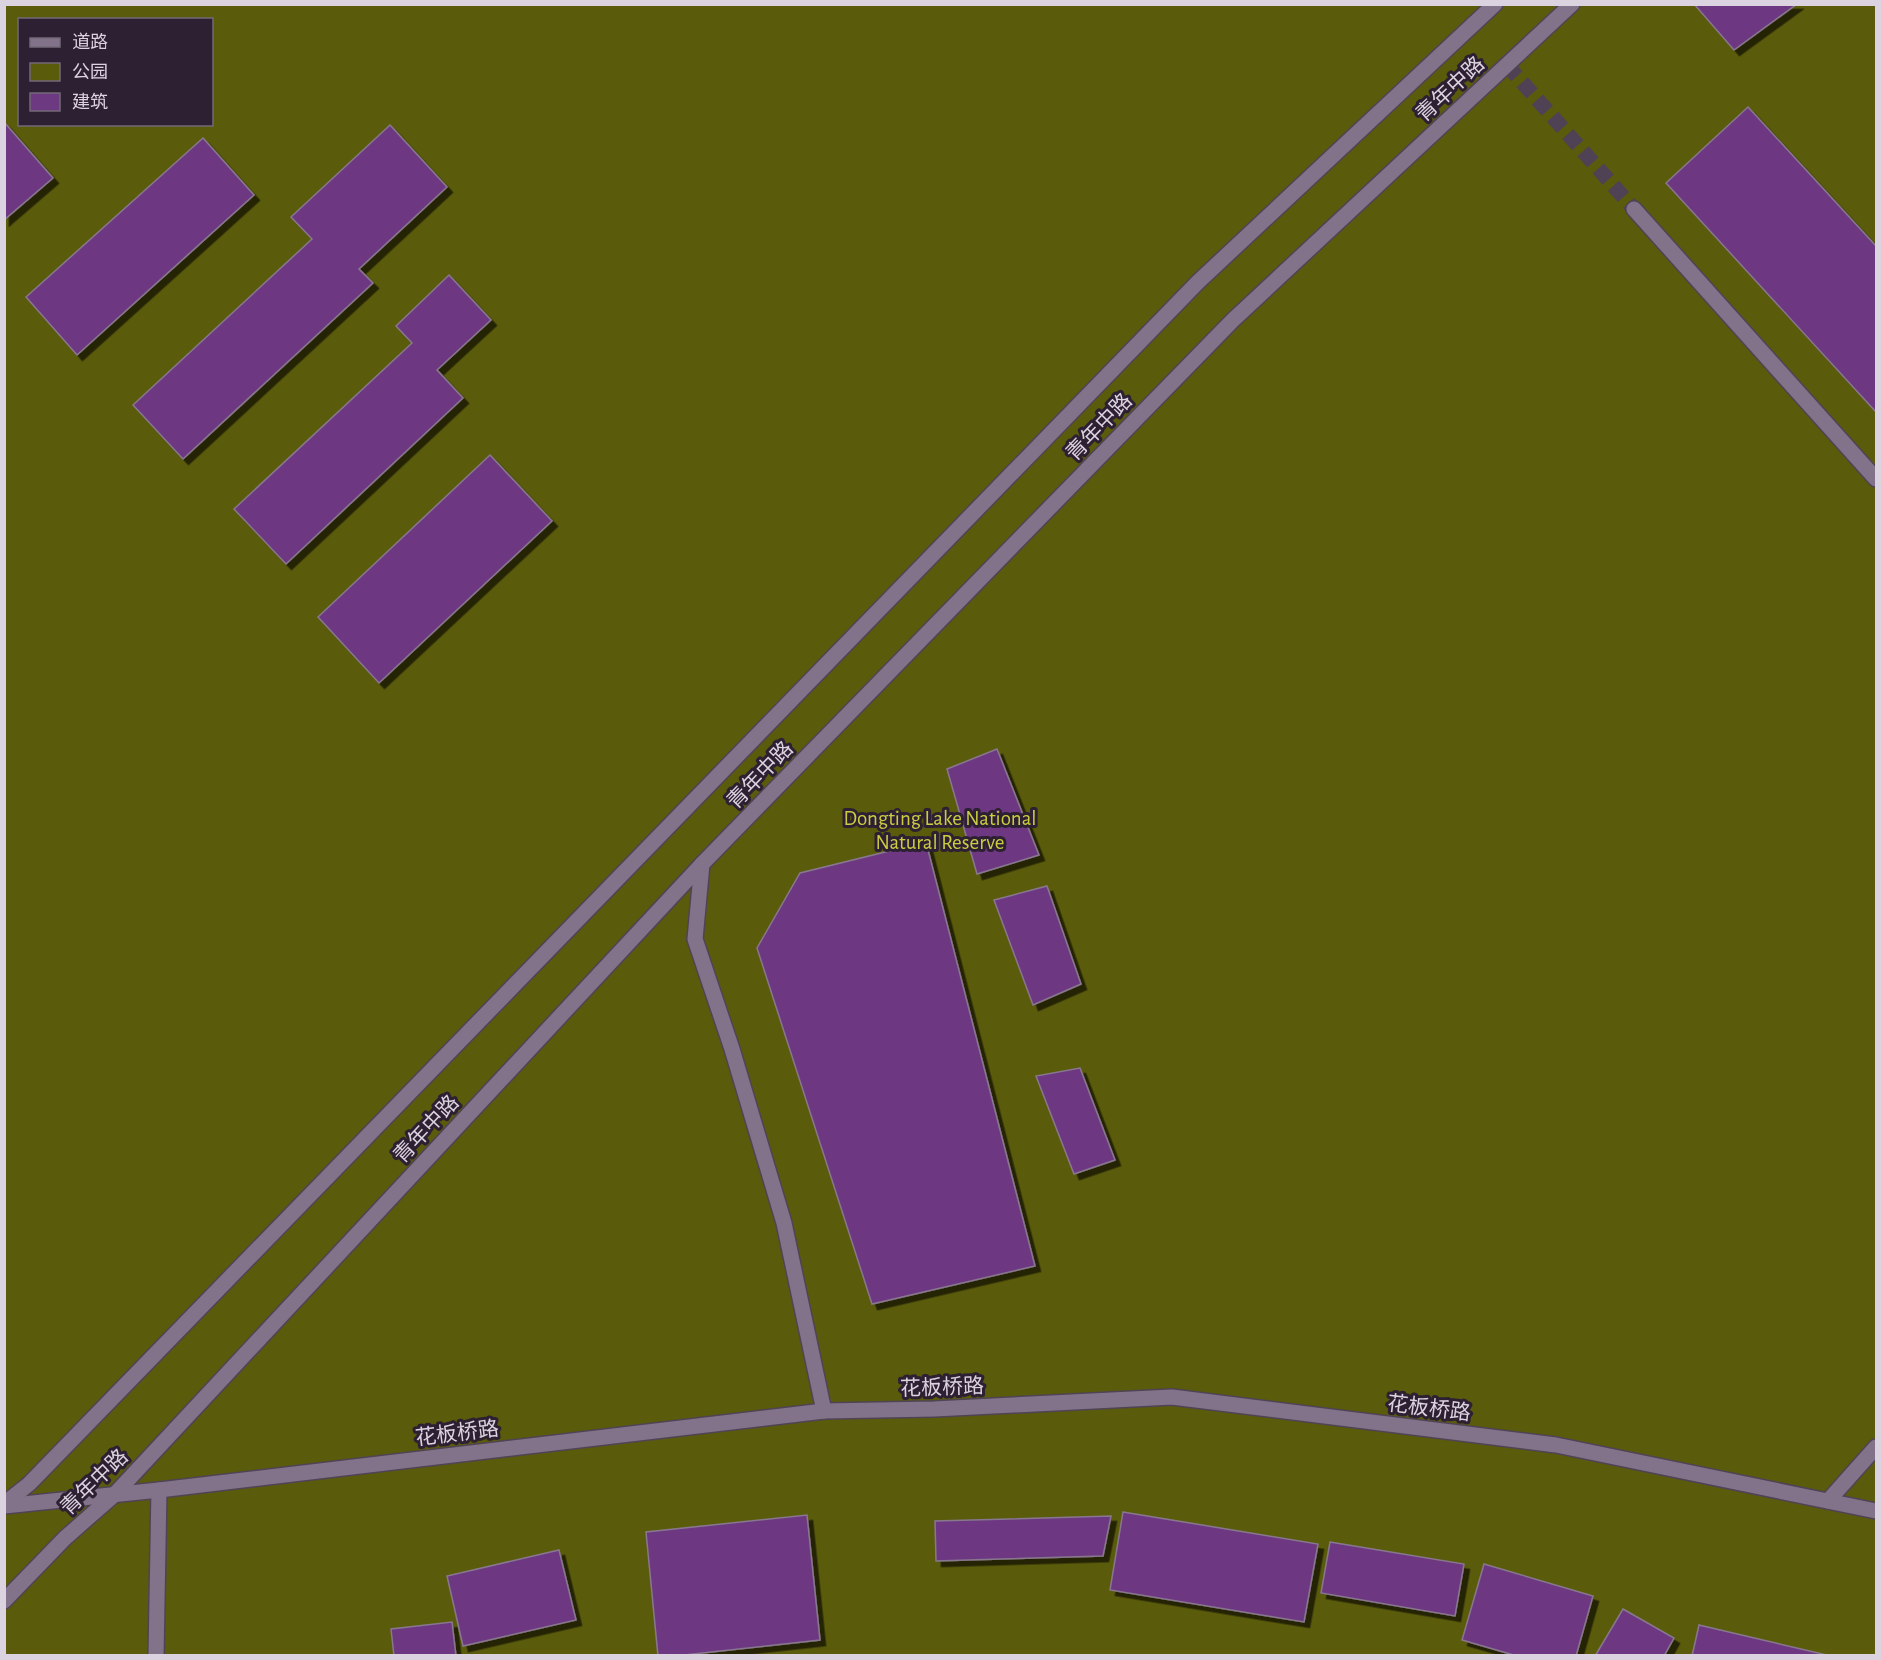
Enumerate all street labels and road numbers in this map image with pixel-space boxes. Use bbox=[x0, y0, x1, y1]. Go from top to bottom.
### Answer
street label: 青年中路 bbox=[1412, 52, 1488, 126]
street label: 青年中路 bbox=[1062, 389, 1136, 465]
street label: 青年中路 bbox=[723, 737, 797, 813]
street label: 青年中路 bbox=[389, 1091, 463, 1167]
street label: 花板桥路 bbox=[900, 1375, 984, 1399]
street label: 花板桥路 bbox=[1386, 1392, 1472, 1424]
street label: 花板桥路 bbox=[414, 1417, 500, 1449]
street label: 青年中路 bbox=[56, 1445, 132, 1519]

